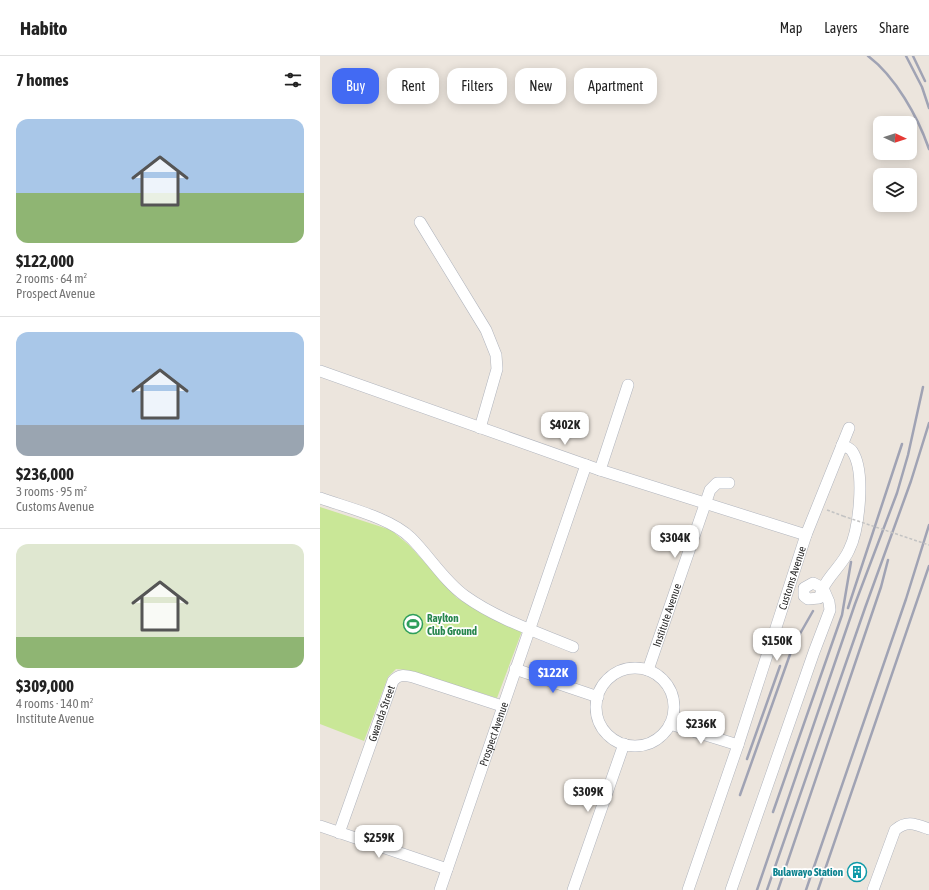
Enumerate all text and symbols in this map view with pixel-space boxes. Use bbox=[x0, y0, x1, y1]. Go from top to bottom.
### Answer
text: Habito bbox=[20, 17, 67, 39]
text: Map bbox=[780, 20, 802, 36]
text: Layers bbox=[824, 20, 857, 36]
text: Share bbox=[879, 20, 909, 36]
chip: Buy bbox=[332, 68, 379, 104]
chip: Rent bbox=[387, 68, 439, 104]
chip: Filters bbox=[447, 68, 507, 104]
chip: New bbox=[515, 68, 566, 104]
chip: Apartment bbox=[574, 68, 657, 104]
icon: filters bbox=[282, 69, 304, 91]
text: 7 homes bbox=[16, 70, 69, 90]
north arrow bbox=[873, 116, 917, 160]
map controls bbox=[873, 116, 917, 212]
icon: home bbox=[124, 145, 196, 217]
button: layers bbox=[873, 168, 917, 212]
text: $122,000 bbox=[16, 251, 74, 271]
text: 2 rooms · 64 m² bbox=[16, 271, 87, 286]
text: Prospect Avenue bbox=[16, 286, 95, 301]
icon: home bbox=[124, 358, 196, 430]
pin: $402K bbox=[537, 412, 593, 446]
text: $402K bbox=[550, 417, 580, 432]
text: $236,000 bbox=[16, 464, 74, 484]
text: 3 rooms · 95 m² bbox=[16, 484, 87, 499]
text: Customs Avenue bbox=[16, 499, 94, 514]
pin: $304K bbox=[647, 525, 703, 559]
text: $304K bbox=[660, 530, 690, 545]
street label: Customs Avenue bbox=[776, 545, 808, 611]
icon: home bbox=[124, 570, 196, 642]
street label: Institute Avenue bbox=[650, 582, 683, 648]
place label: Raylton Club Ground bbox=[427, 612, 477, 637]
sports icon: Raylton Club Ground bbox=[402, 613, 424, 635]
pin: $150K bbox=[749, 628, 805, 662]
text: $150K bbox=[762, 633, 792, 648]
pin: $122K bbox=[525, 660, 581, 694]
text: $122K bbox=[538, 665, 568, 680]
text: $309,000 bbox=[16, 676, 74, 696]
street label: Gwanda Street bbox=[366, 684, 397, 743]
text: 4 rooms · 140 m² bbox=[16, 696, 93, 711]
street label: Prospect Avenue bbox=[477, 700, 510, 768]
text: Institute Avenue bbox=[16, 711, 94, 726]
pin: $236K bbox=[673, 711, 729, 745]
text: $236K bbox=[686, 716, 716, 731]
pin: $309K bbox=[560, 779, 616, 813]
text: $309K bbox=[573, 784, 603, 799]
pin: $259K bbox=[351, 825, 407, 859]
text: $259K bbox=[364, 830, 394, 845]
building icon: Bulawayo Station bbox=[846, 861, 868, 883]
place label: Bulawayo Station bbox=[773, 866, 843, 878]

